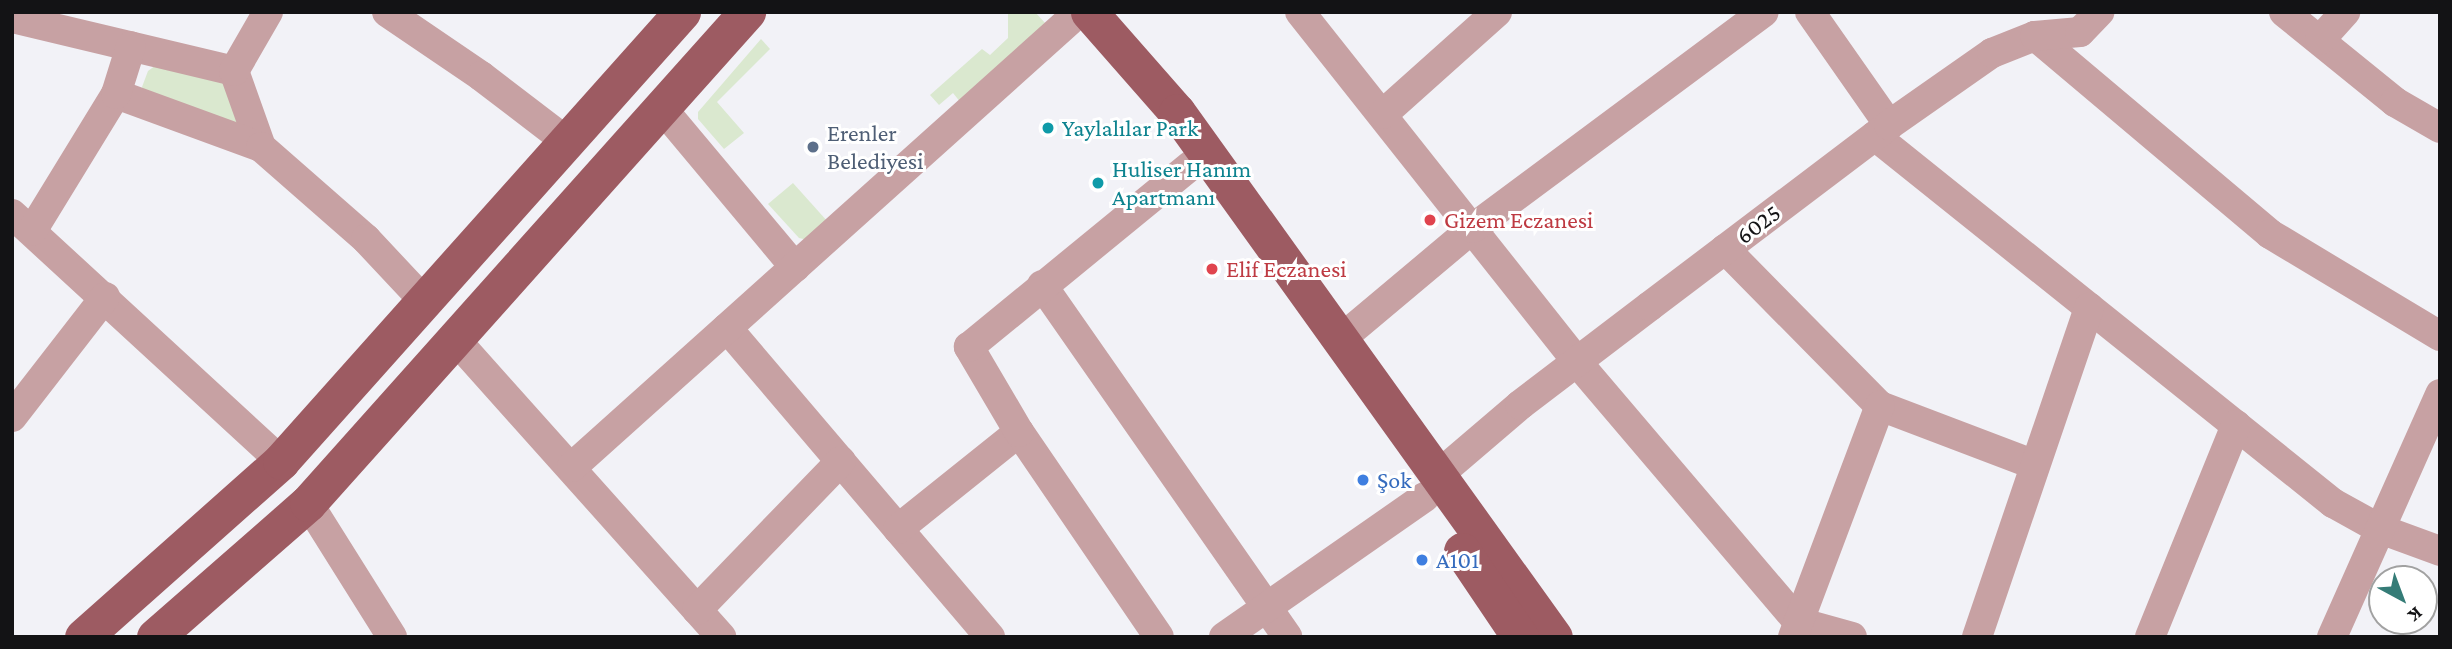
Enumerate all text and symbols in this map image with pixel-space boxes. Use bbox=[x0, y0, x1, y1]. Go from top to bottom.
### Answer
place label: Yaylalılar Park bbox=[1062, 114, 1198, 142]
place label: Erenler Belediyesi bbox=[827, 119, 924, 175]
marker: Yaylalılar Park bbox=[1040, 120, 1056, 136]
marker: Erenler Belediyesi bbox=[805, 139, 821, 155]
place label: Huliser Hanım Apartmanı bbox=[1112, 155, 1251, 211]
marker: Huliser Hanım Apartmanı bbox=[1090, 175, 1106, 191]
street label: 6025 bbox=[1730, 198, 1786, 250]
place label: Gizem Eczanesi bbox=[1444, 206, 1593, 234]
marker: Gizem Eczanesi bbox=[1422, 212, 1438, 228]
place label: Elif Eczanesi bbox=[1226, 255, 1347, 283]
marker: Elif Eczanesi bbox=[1204, 261, 1220, 277]
place label: Şok bbox=[1377, 466, 1412, 494]
marker: Şok bbox=[1355, 472, 1371, 488]
place label: A101 bbox=[1436, 546, 1479, 574]
marker: A101 bbox=[1414, 552, 1430, 568]
north arrow bbox=[2368, 565, 2438, 635]
text: K bbox=[2404, 603, 2427, 627]

